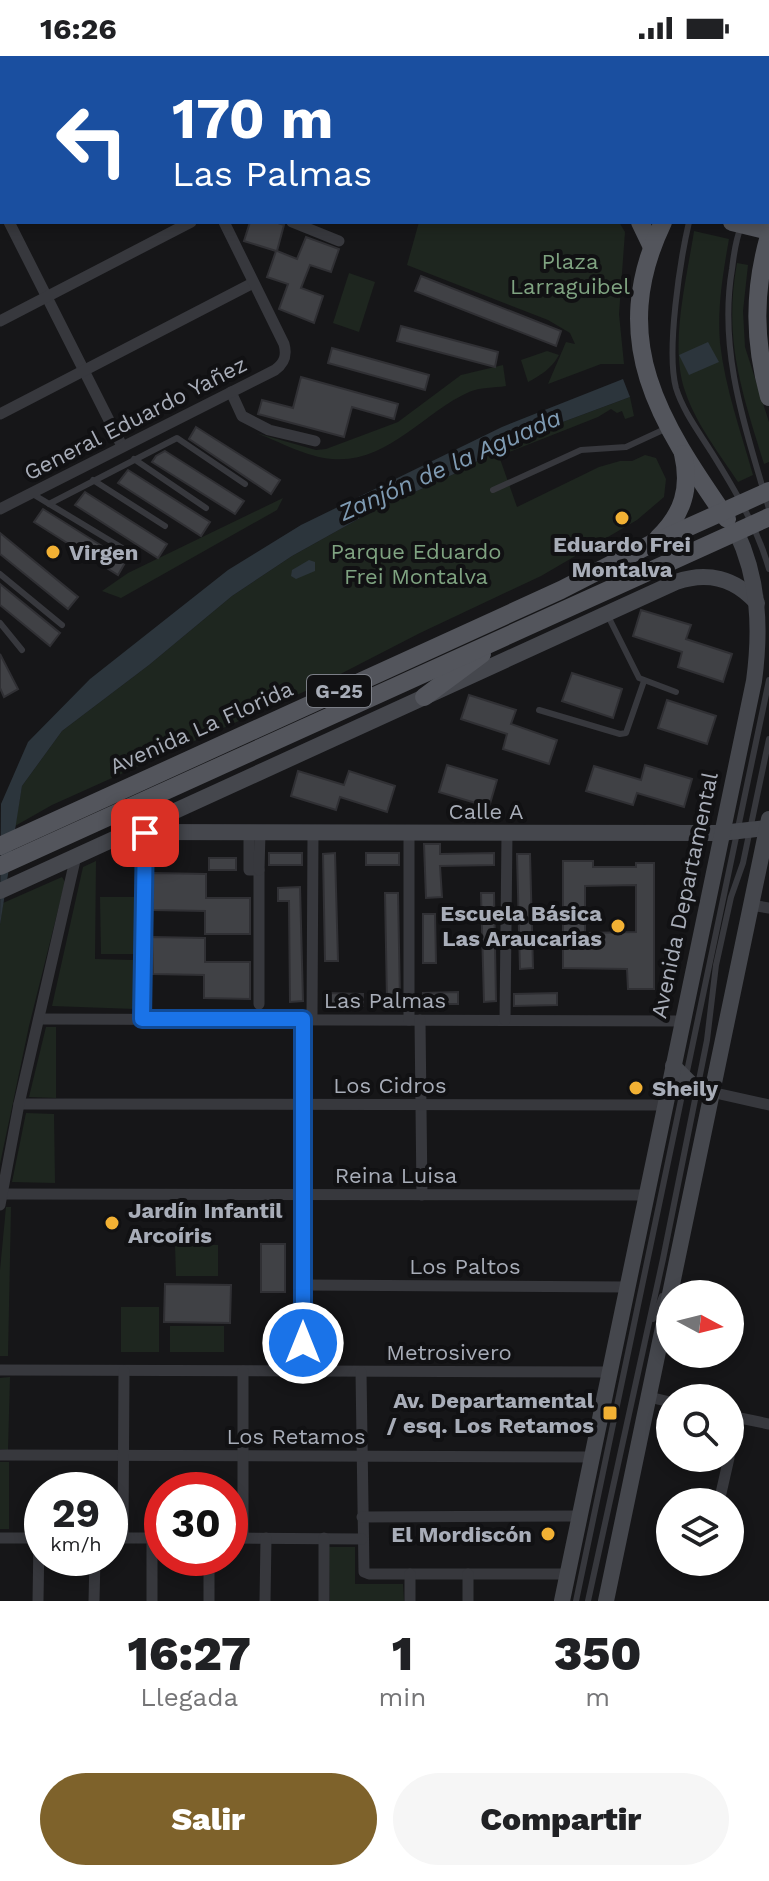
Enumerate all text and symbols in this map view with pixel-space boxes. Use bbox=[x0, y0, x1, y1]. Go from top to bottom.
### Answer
text: 16:26 bbox=[40, 11, 117, 46]
text: 170 m bbox=[172, 86, 334, 152]
icon: left bbox=[40, 88, 144, 192]
text: Las Palmas bbox=[172, 153, 372, 195]
park label: Plaza Larraguibel bbox=[510, 249, 630, 299]
street label: General Eduardo Yañez bbox=[20, 351, 251, 486]
water label: Zanjón de la Aguada bbox=[334, 403, 566, 527]
marker: Eduardo Frei Montalva bbox=[613, 509, 631, 527]
place label: Eduardo Frei Montalva bbox=[553, 532, 691, 582]
park label: Parque Eduardo Frei Montalva bbox=[330, 539, 502, 589]
place label: Virgen bbox=[69, 540, 138, 565]
marker: Virgen bbox=[44, 543, 62, 561]
road number: G-25 bbox=[307, 675, 371, 707]
street label: Avenida La Florida bbox=[106, 676, 297, 779]
street label: Avenida Departamental bbox=[646, 770, 723, 1020]
pin bbox=[111, 799, 179, 867]
street label: Calle A bbox=[449, 799, 523, 824]
icon: arrive bbox=[123, 811, 167, 855]
place label: Escuela Básica Las Araucarias bbox=[440, 901, 602, 951]
marker: Escuela Básica Las Araucarias bbox=[609, 917, 627, 935]
street label: Las Palmas bbox=[324, 988, 446, 1013]
street label: Los Cidros bbox=[333, 1073, 447, 1098]
place label: Sheily bbox=[652, 1076, 719, 1101]
marker: Sheily bbox=[627, 1079, 645, 1097]
street label: Reina Luisa bbox=[335, 1163, 457, 1188]
place label: Jardín Infantil Arcoíris bbox=[128, 1198, 283, 1248]
marker: Jardín Infantil Arcoíris bbox=[103, 1214, 121, 1232]
street label: Los Paltos bbox=[409, 1254, 521, 1279]
north arrow bbox=[656, 1280, 744, 1368]
map controls bbox=[656, 1280, 744, 1576]
position arrow bbox=[261, 1301, 345, 1385]
street label: Metrosivero bbox=[386, 1340, 512, 1365]
button: search bbox=[656, 1384, 744, 1472]
place label: Av. Departamental / esq. Los Retamos bbox=[386, 1388, 595, 1438]
marker: Av. Departamental / esq. Los Retamos bbox=[601, 1404, 619, 1422]
street label: Los Retamos bbox=[226, 1424, 366, 1449]
speed limit sign: 30 bbox=[144, 1472, 248, 1576]
button: layers bbox=[656, 1488, 744, 1576]
text: 29 bbox=[52, 1490, 100, 1537]
place label: El Mordiscón bbox=[391, 1522, 532, 1547]
marker: El Mordiscón bbox=[539, 1525, 557, 1543]
text: km/h bbox=[50, 1532, 102, 1556]
text: 16:27 bbox=[127, 1625, 251, 1682]
text: 1 bbox=[392, 1625, 413, 1682]
text: 350 bbox=[554, 1625, 642, 1682]
text: Llegada bbox=[140, 1682, 238, 1712]
text: min bbox=[379, 1682, 426, 1712]
text: m bbox=[585, 1682, 610, 1712]
button: Salir bbox=[40, 1773, 377, 1865]
button: Compartir bbox=[393, 1773, 729, 1865]

